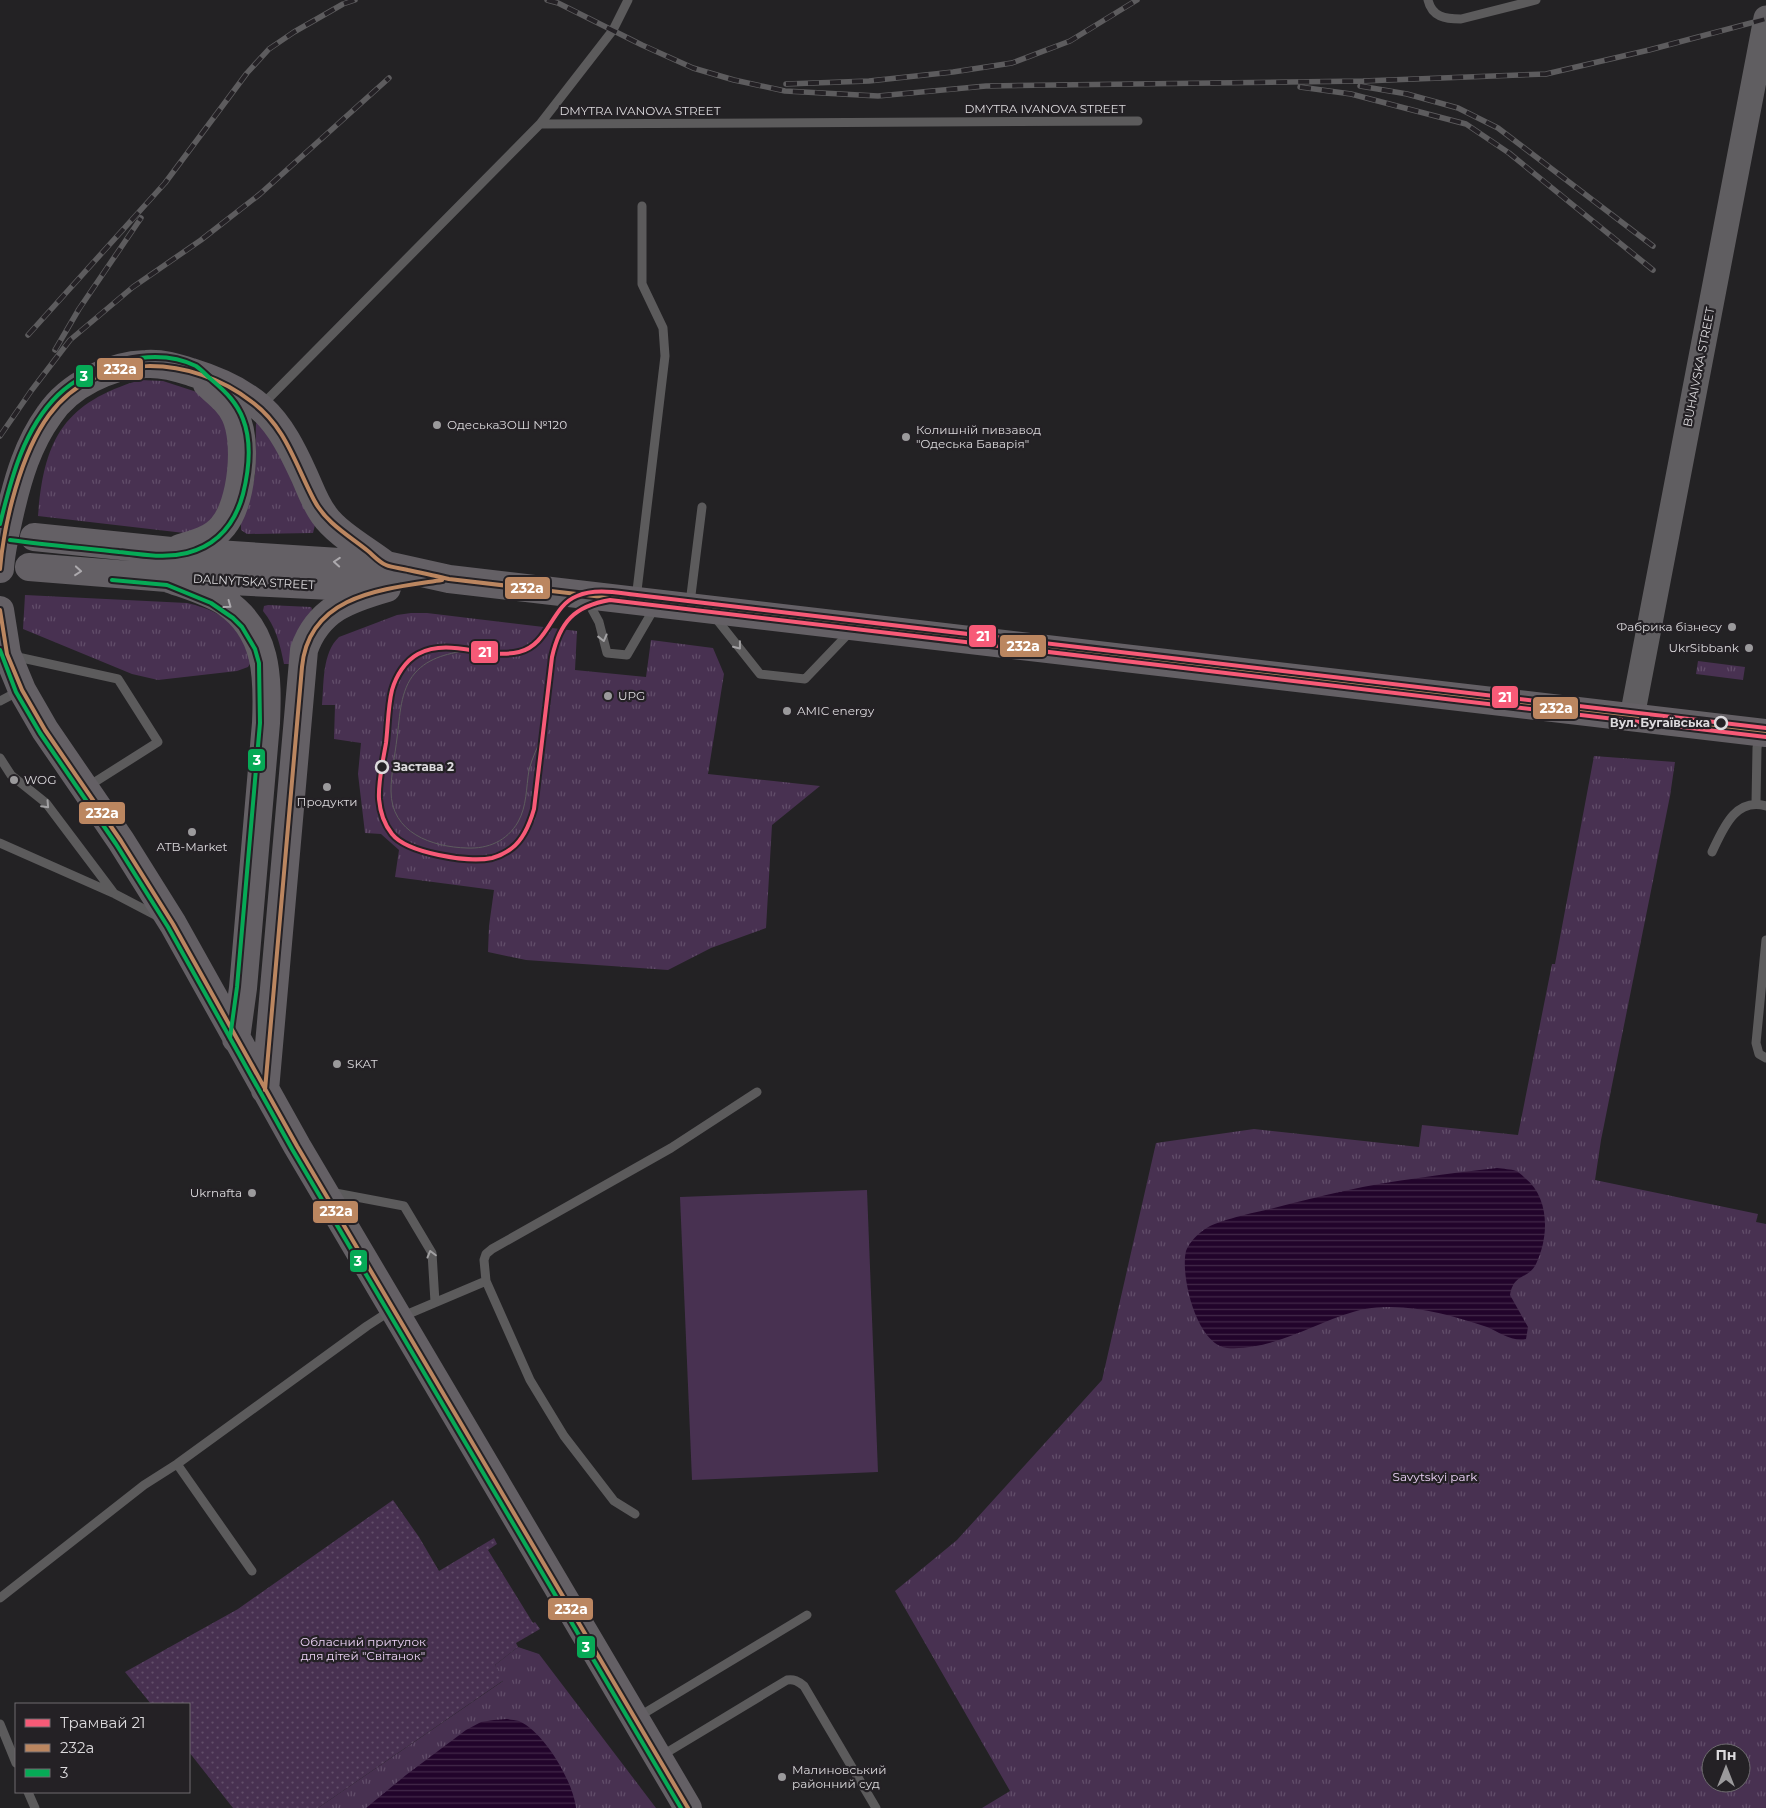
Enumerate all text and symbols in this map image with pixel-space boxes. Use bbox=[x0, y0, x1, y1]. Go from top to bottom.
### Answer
street label: DMYTRA IVANOVA STREET bbox=[964, 101, 1126, 116]
street label: DMYTRA IVANOVA STREET bbox=[559, 103, 721, 118]
street label: BUHAIVSKA STREET bbox=[1680, 306, 1717, 428]
line badge: 232а bbox=[96, 357, 144, 381]
text: 232а bbox=[103, 360, 137, 378]
line badge: 3 bbox=[75, 364, 94, 388]
text: 3 bbox=[79, 367, 88, 385]
place label: ОдеськаЗОШ №120 bbox=[447, 417, 567, 432]
marker: ОдеськаЗОШ №120 bbox=[431, 419, 443, 431]
place label: Колишній пивзавод "Одеська Баварія" bbox=[916, 422, 1041, 451]
marker: Колишній пивзавод "Одеська Баварія" bbox=[900, 431, 912, 443]
one-way arrow bbox=[333, 556, 341, 567]
one-way arrow bbox=[74, 566, 82, 577]
street label: DALNYTSKA STREET bbox=[192, 571, 316, 592]
line badge: 232а bbox=[504, 576, 551, 600]
text: 232а bbox=[510, 579, 544, 597]
one-way arrow bbox=[222, 599, 232, 608]
place label: Фабрика бізнесу bbox=[1616, 619, 1722, 634]
marker: Фабрика бізнесу bbox=[1726, 621, 1738, 633]
line badge: 21 bbox=[968, 624, 997, 648]
text: 21 bbox=[976, 627, 990, 645]
one-way arrow bbox=[597, 633, 608, 642]
line badge: 232а bbox=[999, 634, 1047, 658]
text: 232а bbox=[1006, 637, 1040, 655]
line badge: 21 bbox=[470, 640, 499, 664]
place label: UkrSibbank bbox=[1669, 640, 1740, 655]
one-way arrow bbox=[733, 641, 742, 650]
marker: UkrSibbank bbox=[1743, 642, 1755, 654]
text: 21 bbox=[478, 643, 492, 661]
line badge: 21 bbox=[1491, 685, 1519, 709]
place label: UPG bbox=[618, 688, 645, 703]
text: 21 bbox=[1498, 688, 1512, 706]
marker: UPG bbox=[602, 690, 614, 702]
line badge: 232а bbox=[1532, 696, 1579, 720]
text: 232а bbox=[1539, 699, 1573, 717]
place label: AMIC energy bbox=[797, 703, 875, 718]
marker: AMIC energy bbox=[781, 705, 793, 717]
place label: Вул. Бугаївська bbox=[1610, 715, 1710, 730]
marker: Вул. Бугаївська bbox=[1714, 716, 1728, 730]
line badge: 3 bbox=[247, 748, 266, 772]
text: 3 bbox=[252, 751, 261, 769]
place label: Застава 2 bbox=[392, 759, 454, 774]
marker: Застава 2 bbox=[375, 760, 389, 774]
place label: WOG bbox=[24, 772, 56, 787]
marker: WOG bbox=[8, 774, 20, 786]
marker: Продукти bbox=[321, 781, 333, 793]
place label: Продукти bbox=[296, 794, 358, 809]
one-way arrow bbox=[40, 799, 49, 808]
line badge: 232а bbox=[78, 801, 126, 825]
text: 232а bbox=[85, 804, 119, 822]
marker: ATB-Market bbox=[186, 826, 198, 838]
place label: ATB-Market bbox=[156, 839, 228, 854]
place label: SKAT bbox=[347, 1056, 378, 1071]
marker: SKAT bbox=[331, 1058, 343, 1070]
place label: Ukrnafta bbox=[190, 1185, 242, 1200]
marker: Ukrnafta bbox=[246, 1187, 258, 1199]
line badge: 232а bbox=[312, 1200, 359, 1224]
text: 232а bbox=[319, 1202, 353, 1220]
line badge: 3 bbox=[349, 1249, 368, 1273]
one-way arrow bbox=[426, 1250, 436, 1259]
text: 3 bbox=[353, 1252, 362, 1270]
park label: Savytskyi park bbox=[1393, 1469, 1478, 1484]
line badge: 232а bbox=[547, 1597, 594, 1621]
text: 232а bbox=[554, 1600, 588, 1618]
park label: Обласний притулок для дітей "Світанок" bbox=[300, 1634, 426, 1663]
line badge: 3 bbox=[576, 1635, 596, 1659]
text: 3 bbox=[581, 1638, 590, 1656]
legend bbox=[15, 1703, 190, 1793]
text: Трамвай 21 bbox=[60, 1713, 146, 1732]
text: 232а bbox=[60, 1738, 94, 1757]
north arrow bbox=[1701, 1743, 1751, 1793]
text: Пн bbox=[1715, 1746, 1737, 1764]
place label: Малиновський районний суд bbox=[792, 1762, 886, 1791]
text: 3 bbox=[60, 1763, 68, 1782]
marker: Малиновський районний суд bbox=[776, 1771, 788, 1783]

